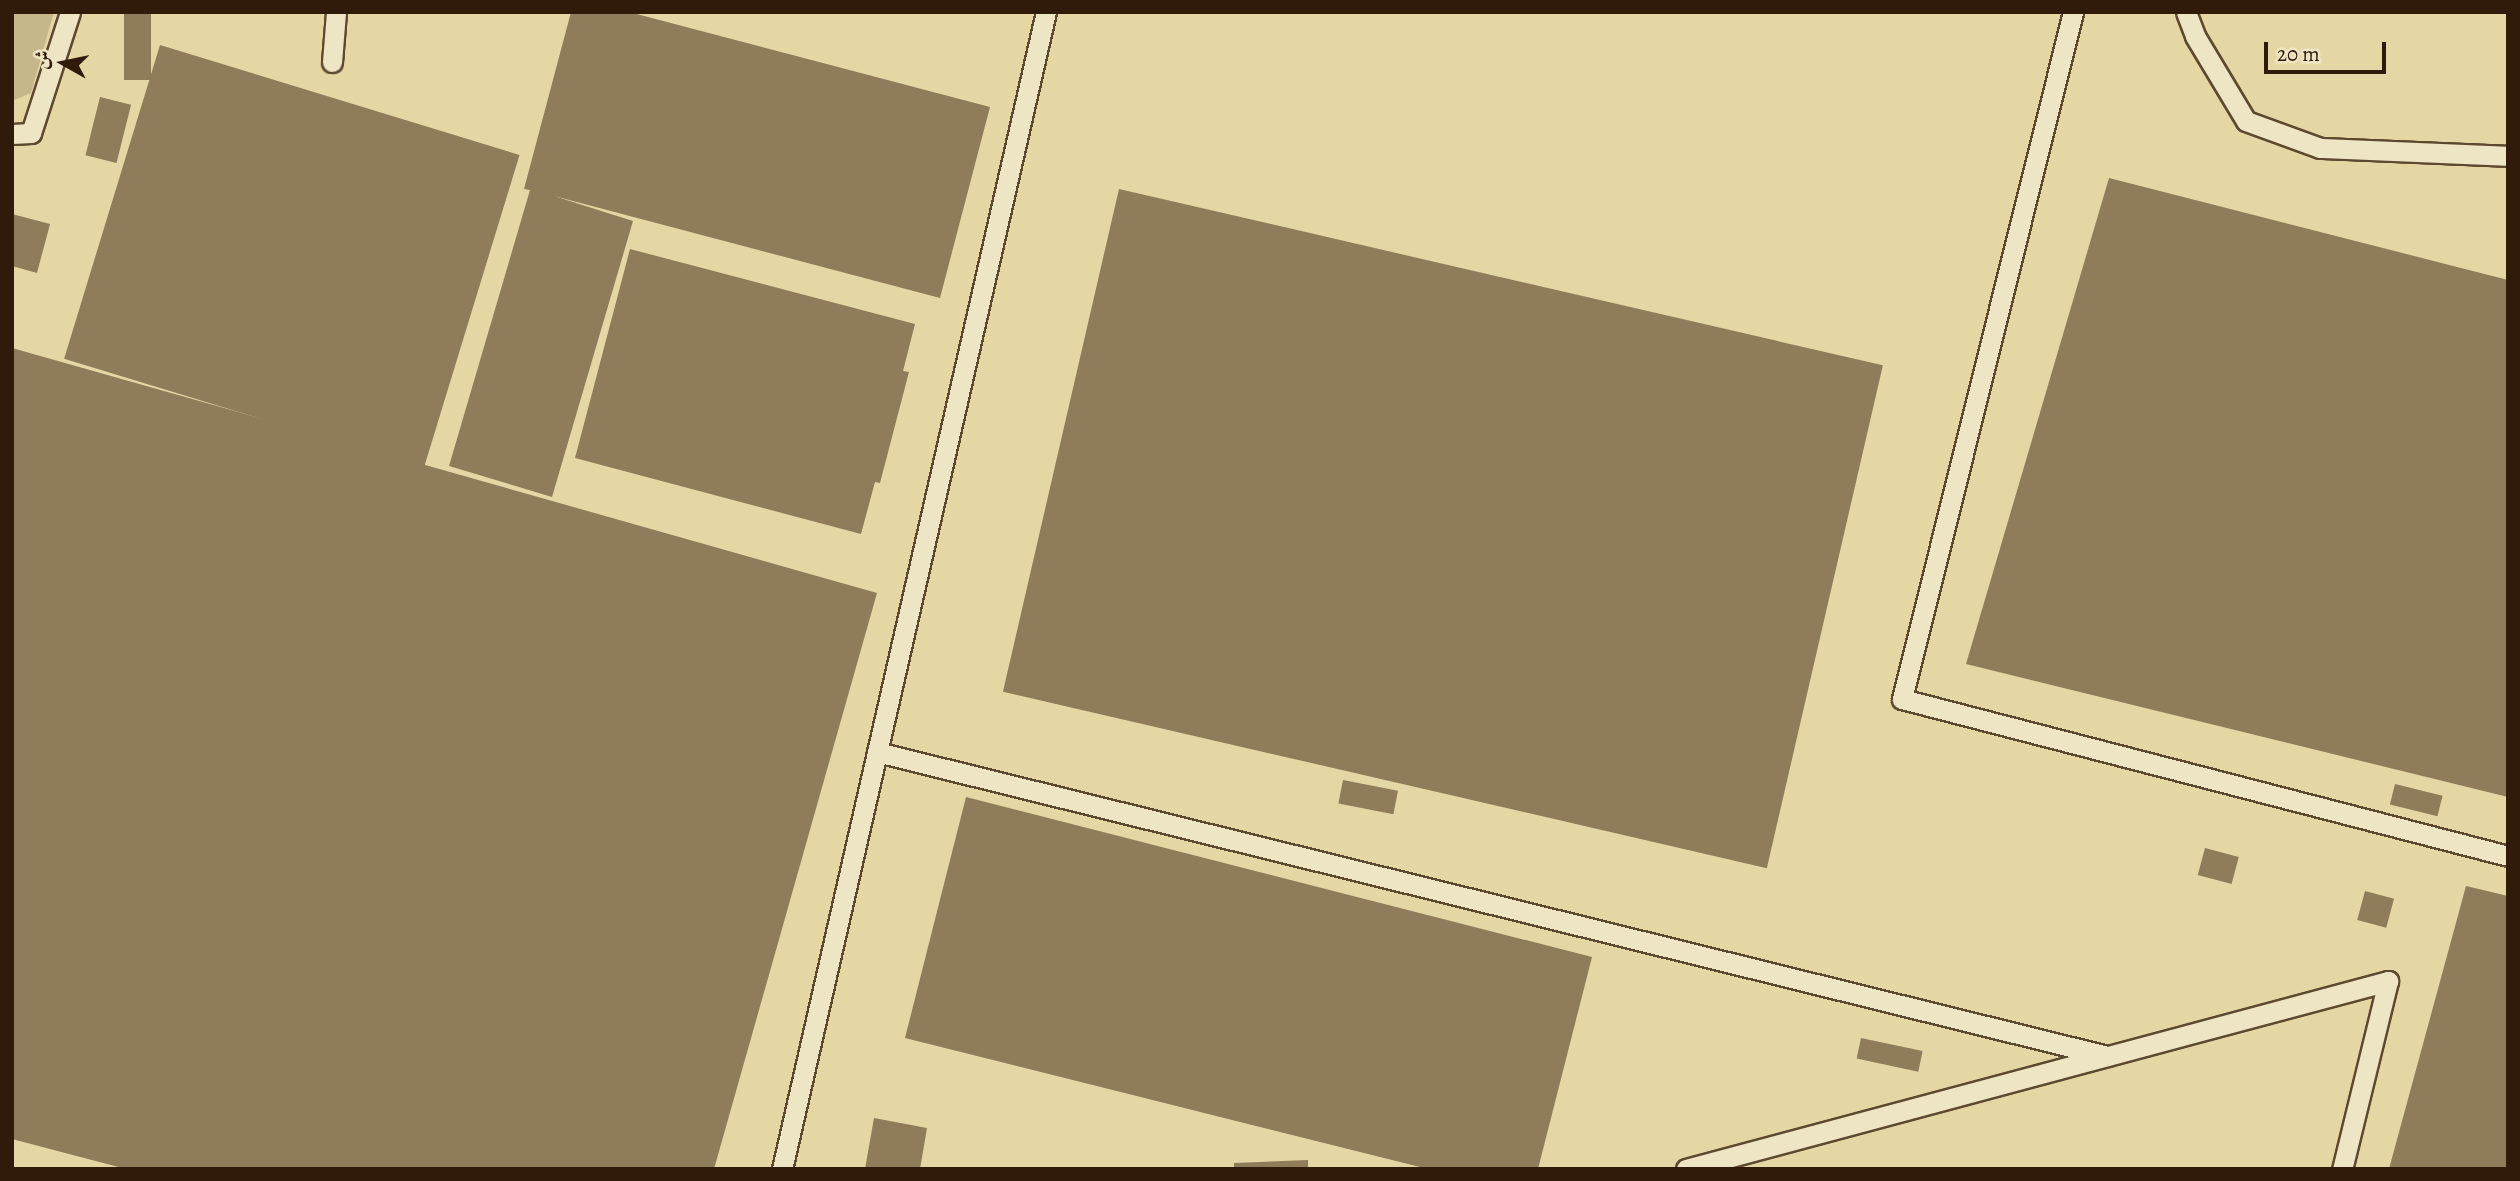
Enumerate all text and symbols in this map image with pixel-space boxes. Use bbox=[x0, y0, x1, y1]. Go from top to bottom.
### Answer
north arrow bbox=[28, 28, 98, 98]
scale bar bbox=[2268, 28, 2390, 72]
text: 20 m bbox=[2277, 40, 2320, 68]
text: ش bbox=[28, 48, 57, 71]

